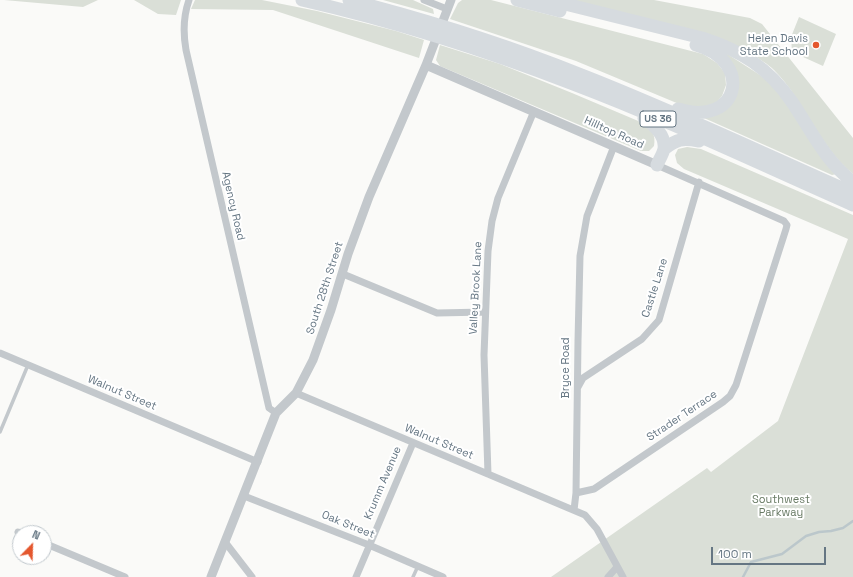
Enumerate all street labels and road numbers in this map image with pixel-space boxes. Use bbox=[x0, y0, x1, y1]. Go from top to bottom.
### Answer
road number: US 36 bbox=[640, 111, 676, 127]
street label: Hilltop Road bbox=[582, 114, 646, 152]
street label: Agency Road bbox=[219, 170, 247, 242]
street label: South 28th Street bbox=[304, 240, 346, 336]
street label: Valley Brook Lane bbox=[467, 241, 485, 335]
street label: Castle Lane bbox=[639, 257, 671, 319]
street label: Bryce Road bbox=[559, 337, 573, 399]
street label: Walnut Street bbox=[86, 373, 158, 413]
street label: Strader Terrace bbox=[644, 388, 720, 444]
street label: Walnut Street bbox=[403, 422, 475, 462]
street label: Krumm Avenue bbox=[362, 444, 404, 522]
street label: Oak Street bbox=[320, 508, 376, 542]

